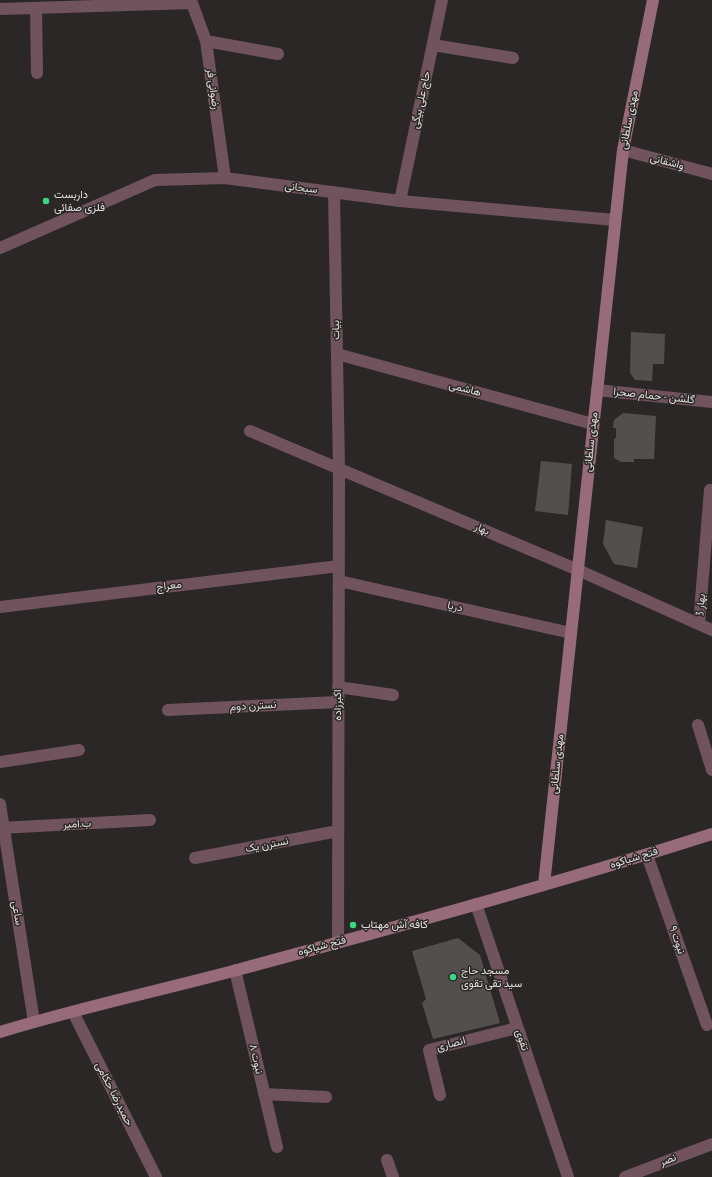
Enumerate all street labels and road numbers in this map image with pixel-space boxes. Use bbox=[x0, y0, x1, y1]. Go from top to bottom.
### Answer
street label: رضوانی فر bbox=[204, 68, 222, 110]
street label: حاج علی بیگی bbox=[408, 70, 434, 130]
street label: مهدی سلطانی bbox=[617, 89, 641, 151]
street label: واشقانی bbox=[649, 151, 685, 173]
street label: سبحانی bbox=[284, 179, 318, 197]
street label: بیات bbox=[329, 320, 343, 340]
street label: هاشمی bbox=[447, 378, 483, 400]
street label: گلشن - حمام صحرا bbox=[613, 385, 695, 407]
street label: مهدی سلطانی bbox=[581, 411, 601, 473]
street label: بهار bbox=[472, 520, 492, 538]
street label: معراج bbox=[156, 578, 182, 594]
street label: بهار 3 bbox=[693, 593, 709, 617]
street label: دریا bbox=[446, 599, 464, 615]
street label: اکبرزاده bbox=[331, 689, 345, 721]
street label: نسترن دوم bbox=[229, 698, 277, 714]
street label: مهدی سلطانی bbox=[547, 733, 567, 795]
street label: ب.امیر bbox=[62, 817, 92, 831]
street label: نسترن یک bbox=[244, 834, 290, 856]
street label: فتح شیاکوه bbox=[608, 844, 660, 872]
street label: ساعی bbox=[9, 900, 25, 926]
street label: نبوت ۹ bbox=[666, 924, 688, 956]
street label: فتح شیاکوه bbox=[296, 933, 348, 959]
street label: تقوی bbox=[512, 1028, 532, 1052]
street label: انصاری bbox=[435, 1034, 467, 1054]
street label: نبوت ۸ bbox=[246, 1043, 266, 1075]
street label: حمیدرضا حکامی bbox=[92, 1060, 136, 1128]
street label: نصر bbox=[658, 1151, 678, 1169]

